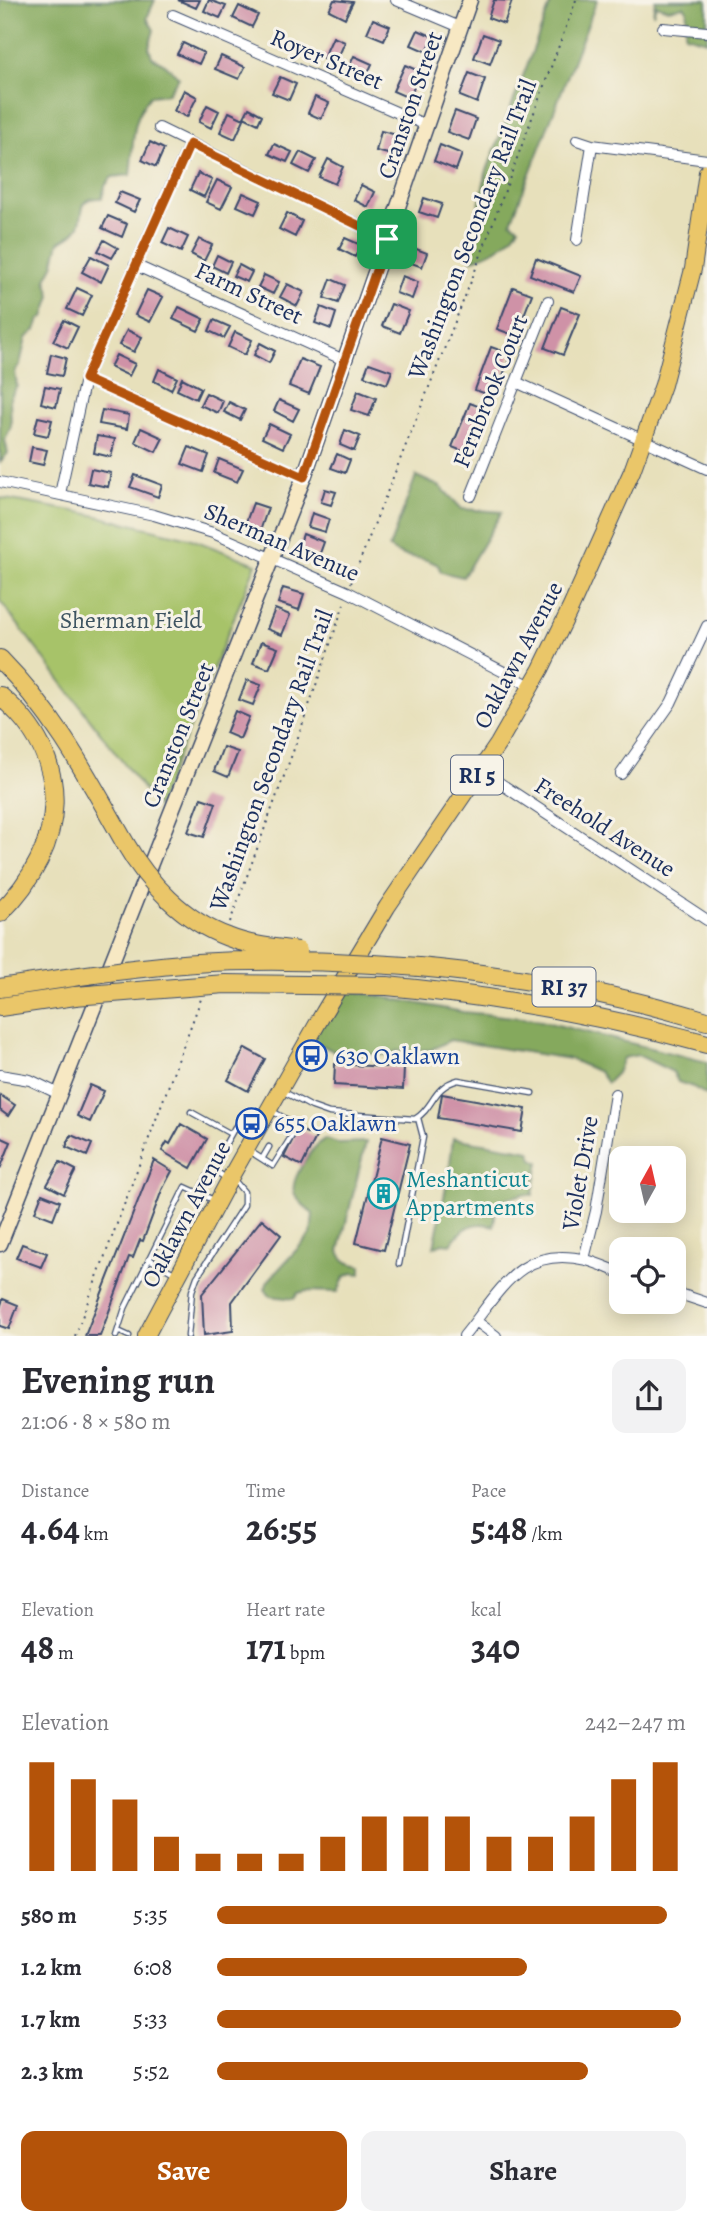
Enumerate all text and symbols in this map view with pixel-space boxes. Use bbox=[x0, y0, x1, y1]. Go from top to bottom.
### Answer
street label: Royer Street bbox=[266, 21, 388, 97]
street label: Cranston Street bbox=[370, 27, 450, 183]
street label: Washington Secondary Rail Trail bbox=[400, 74, 544, 384]
pin bbox=[357, 209, 417, 269]
icon: arrive bbox=[368, 220, 406, 258]
street label: Farm Street bbox=[190, 254, 308, 332]
street label: Fernbrook Court bbox=[445, 310, 535, 472]
street label: Sherman Avenue bbox=[199, 495, 365, 589]
street label: Oaklawn Avenue bbox=[466, 576, 570, 734]
park label: Sherman Field bbox=[60, 604, 202, 636]
street label: Washington Secondary Rail Trail bbox=[201, 605, 341, 916]
street label: Cranston Street bbox=[134, 657, 222, 813]
road number: RI 5 bbox=[451, 755, 503, 794]
street label: Freehold Avenue bbox=[528, 769, 682, 885]
road number: RI 37 bbox=[532, 968, 596, 1006]
bus stop icon: 630 Oaklawn bbox=[295, 1039, 329, 1073]
place label: 630 Oaklawn bbox=[335, 1040, 460, 1072]
bus stop icon: 655 Oaklawn bbox=[234, 1106, 268, 1140]
place label: 655 Oaklawn bbox=[274, 1107, 397, 1139]
street label: Violet Drive bbox=[554, 1113, 606, 1234]
street label: Oaklawn Avenue bbox=[134, 1135, 238, 1293]
north arrow bbox=[609, 1146, 686, 1223]
map controls bbox=[609, 1146, 686, 1314]
place label: Meshanticut Appartments bbox=[405, 1163, 535, 1223]
building icon: Meshanticut Appartments bbox=[366, 1176, 400, 1210]
button: locate bbox=[609, 1237, 686, 1314]
text: Evening run bbox=[21, 1354, 215, 1406]
button: share bbox=[612, 1359, 686, 1433]
text: 21:06 · 8 × 580 m bbox=[21, 1406, 171, 1437]
text: Distance bbox=[21, 1478, 89, 1504]
text: Time bbox=[246, 1478, 285, 1504]
text: Pace bbox=[471, 1478, 506, 1504]
text: 4.64 bbox=[21, 1504, 80, 1552]
text: 26:55 bbox=[246, 1504, 317, 1552]
text: 5:48 bbox=[471, 1504, 528, 1552]
text: km bbox=[80, 1521, 109, 1547]
text: /km bbox=[528, 1521, 563, 1547]
text: Elevation bbox=[21, 1597, 94, 1623]
text: Heart rate bbox=[246, 1597, 325, 1623]
text: kcal bbox=[471, 1597, 501, 1623]
text: 48 bbox=[21, 1623, 54, 1671]
text: 171 bbox=[246, 1623, 286, 1671]
text: 340 bbox=[471, 1623, 520, 1671]
text: m bbox=[54, 1640, 74, 1666]
text: bpm bbox=[286, 1640, 325, 1666]
text: Elevation bbox=[21, 1707, 109, 1738]
text: 242–247 m bbox=[585, 1707, 686, 1738]
text: 580 m bbox=[21, 1900, 77, 1931]
text: 5:35 bbox=[133, 1900, 168, 1931]
text: 1.2 km bbox=[21, 1952, 82, 1983]
text: 6:08 bbox=[133, 1952, 173, 1983]
text: 1.7 km bbox=[21, 2004, 81, 2035]
text: 5:33 bbox=[133, 2004, 168, 2035]
text: 2.3 km bbox=[21, 2056, 84, 2087]
text: 5:52 bbox=[133, 2056, 169, 2087]
button: Save bbox=[21, 2131, 347, 2211]
button: Share bbox=[361, 2131, 686, 2211]

